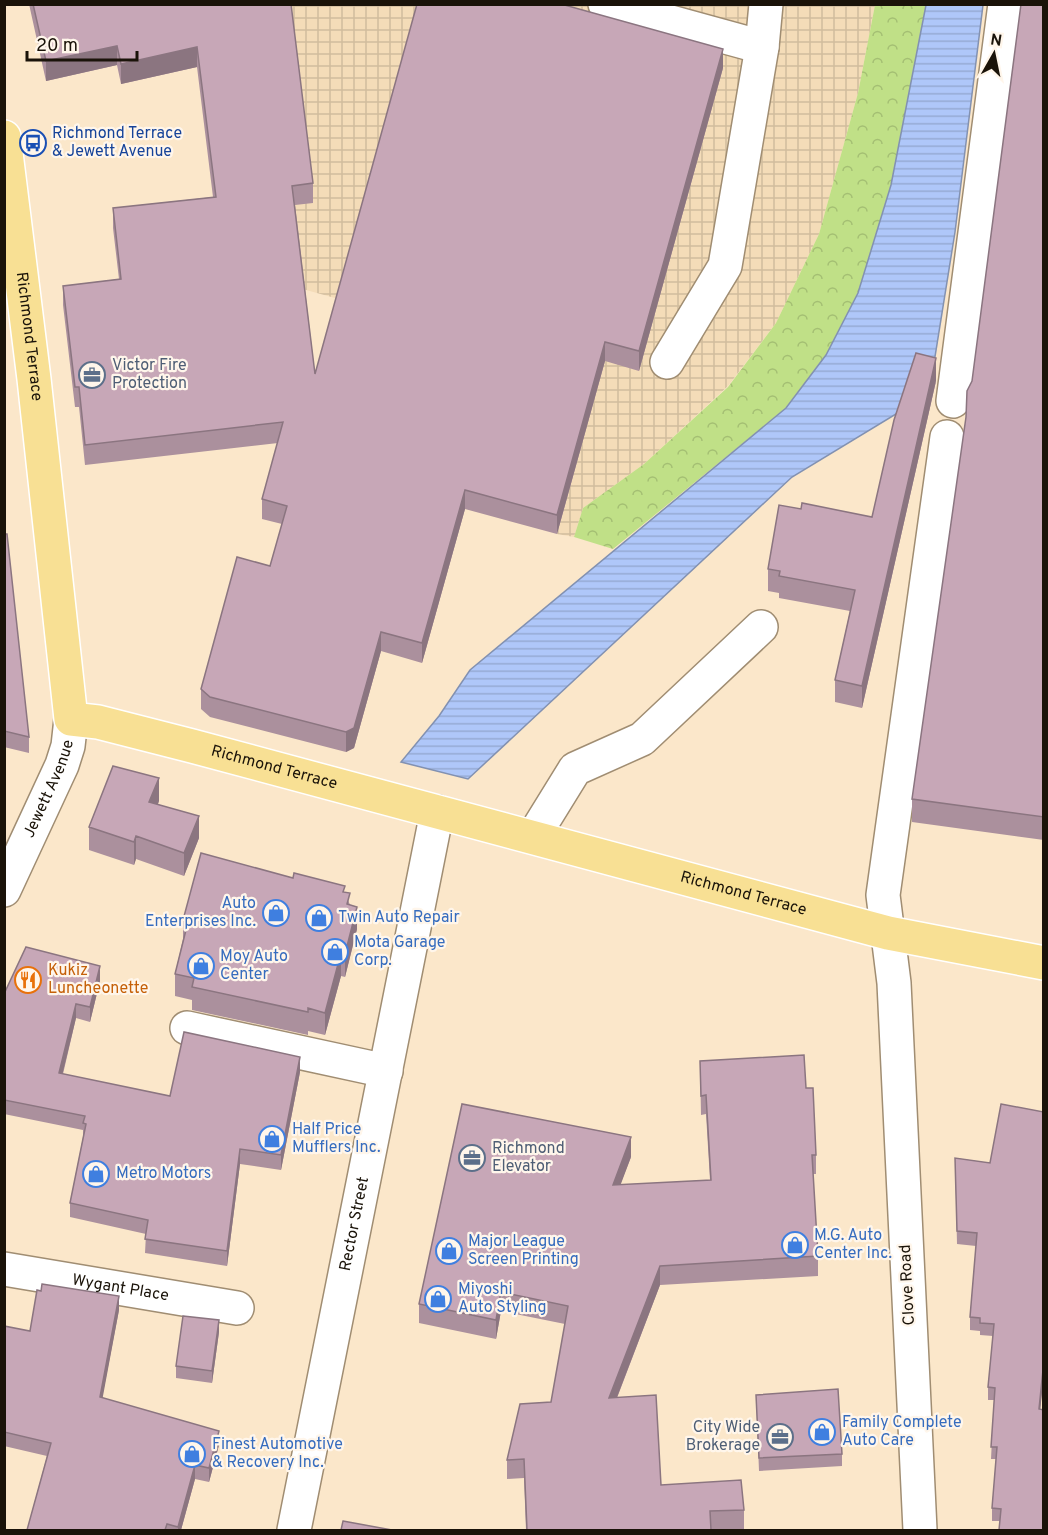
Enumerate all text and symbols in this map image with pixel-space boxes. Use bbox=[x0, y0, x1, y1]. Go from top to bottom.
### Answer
scale bar bbox=[27, 24, 136, 62]
north arrow bbox=[964, 24, 1024, 84]
text: N bbox=[989, 30, 1003, 52]
text: 20 m bbox=[36, 35, 78, 58]
place label: Richmond Terrace & Jewett Avenue bbox=[52, 124, 182, 162]
bus stop icon: Richmond Terrace & Jewett Avenue bbox=[18, 128, 48, 158]
street label: Richmond Terrace bbox=[11, 271, 46, 402]
place label: Victor Fire Protection bbox=[112, 356, 187, 394]
office icon: Victor Fire Protection bbox=[77, 360, 107, 390]
street label: Jewett Avenue bbox=[19, 739, 79, 841]
street label: Richmond Terrace bbox=[209, 742, 339, 795]
street label: Richmond Terrace bbox=[678, 868, 809, 921]
place label: Auto Enterprises Inc. bbox=[145, 894, 256, 932]
shop icon: Auto Enterprises Inc. bbox=[261, 898, 291, 928]
shop icon: Twin Auto Repair bbox=[304, 903, 334, 933]
place label: Twin Auto Repair bbox=[338, 908, 460, 928]
place label: Mota Garage Corp. bbox=[354, 933, 445, 971]
shop icon: Mota Garage Corp. bbox=[320, 937, 350, 967]
place label: Moy Auto Center bbox=[220, 947, 288, 985]
shop icon: Moy Auto Center bbox=[186, 951, 216, 981]
place label: Kukiz Luncheonette bbox=[48, 961, 148, 999]
restaurant icon: Kukiz Luncheonette bbox=[13, 965, 43, 995]
place label: Half Price Mufflers Inc. bbox=[292, 1120, 381, 1158]
shop icon: Half Price Mufflers Inc. bbox=[257, 1124, 287, 1154]
place label: Richmond Elevator bbox=[492, 1139, 565, 1177]
office icon: Richmond Elevator bbox=[457, 1143, 487, 1173]
shop icon: Metro Motors bbox=[81, 1159, 111, 1189]
place label: Metro Motors bbox=[116, 1164, 211, 1184]
street label: Rector Street bbox=[336, 1175, 374, 1273]
place label: M.G. Auto Center Inc. bbox=[814, 1226, 892, 1264]
shop icon: M.G. Auto Center Inc. bbox=[780, 1230, 810, 1260]
place label: Major League Screen Printing bbox=[468, 1232, 579, 1270]
shop icon: Major League Screen Printing bbox=[434, 1236, 464, 1266]
street label: Clove Road bbox=[896, 1244, 920, 1326]
street label: Wygant Place bbox=[71, 1271, 170, 1306]
place label: Miyoshi Auto Styling bbox=[458, 1280, 547, 1318]
shop icon: Miyoshi Auto Styling bbox=[423, 1284, 453, 1314]
place label: Family Complete Auto Care bbox=[842, 1413, 962, 1451]
shop icon: Family Complete Auto Care bbox=[807, 1417, 837, 1447]
place label: City Wide Brokerage bbox=[686, 1418, 760, 1456]
office icon: City Wide Brokerage bbox=[765, 1422, 795, 1452]
place label: Finest Automotive & Recovery Inc. bbox=[212, 1435, 343, 1473]
shop icon: Finest Automotive & Recovery Inc. bbox=[177, 1439, 207, 1469]

